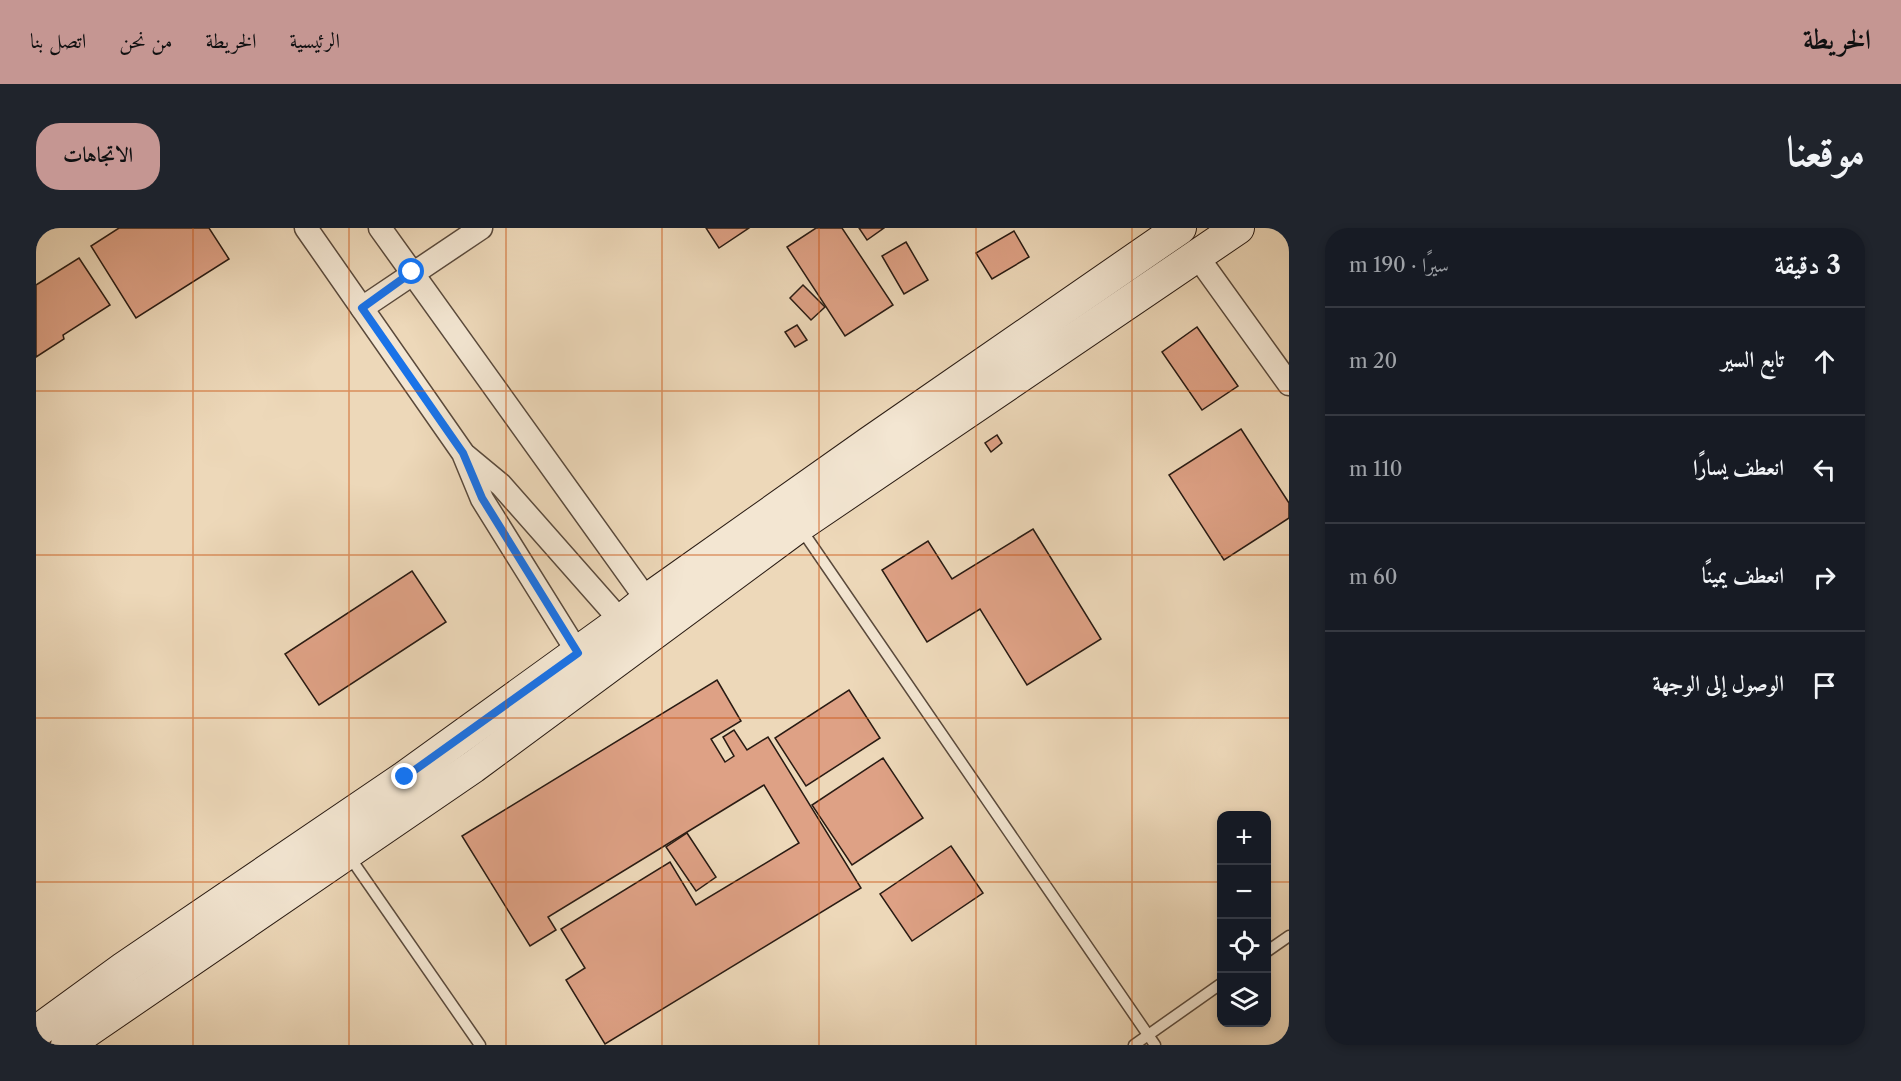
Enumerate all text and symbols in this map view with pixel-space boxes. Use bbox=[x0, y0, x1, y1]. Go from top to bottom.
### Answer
text: الخريطة bbox=[1803, 22, 1871, 56]
text: اتصل بنا bbox=[30, 28, 86, 53]
text: من نحن bbox=[119, 28, 172, 53]
text: الخريطة bbox=[205, 28, 257, 53]
text: الرئيسية bbox=[290, 28, 340, 53]
button: الاتجاهات bbox=[36, 123, 160, 190]
text: موقعنا bbox=[1787, 125, 1865, 177]
text: 3 دقيقة bbox=[1774, 249, 1841, 281]
text: سيرًا · 190 m bbox=[1349, 253, 1449, 277]
route start bbox=[398, 258, 424, 284]
icon: ahead bbox=[1808, 345, 1841, 378]
text: تابع السير bbox=[1721, 346, 1784, 373]
text: 20 m bbox=[1349, 349, 1397, 373]
icon: left bbox=[1808, 453, 1841, 486]
text: انعطف يسارًا bbox=[1693, 454, 1784, 481]
text: 110 m bbox=[1349, 457, 1402, 481]
icon: right bbox=[1808, 561, 1841, 594]
text: انعطف يمينًا bbox=[1702, 562, 1784, 589]
text: 60 m bbox=[1349, 565, 1397, 589]
icon: arrive bbox=[1808, 669, 1841, 702]
text: الوصول إلى الوجهة bbox=[1652, 670, 1784, 697]
route end bbox=[391, 763, 417, 789]
map controls bbox=[1217, 811, 1271, 1027]
button: + bbox=[1217, 811, 1271, 865]
button: − bbox=[1217, 865, 1271, 919]
button: locate bbox=[1217, 919, 1271, 973]
button: layers bbox=[1217, 973, 1271, 1027]

